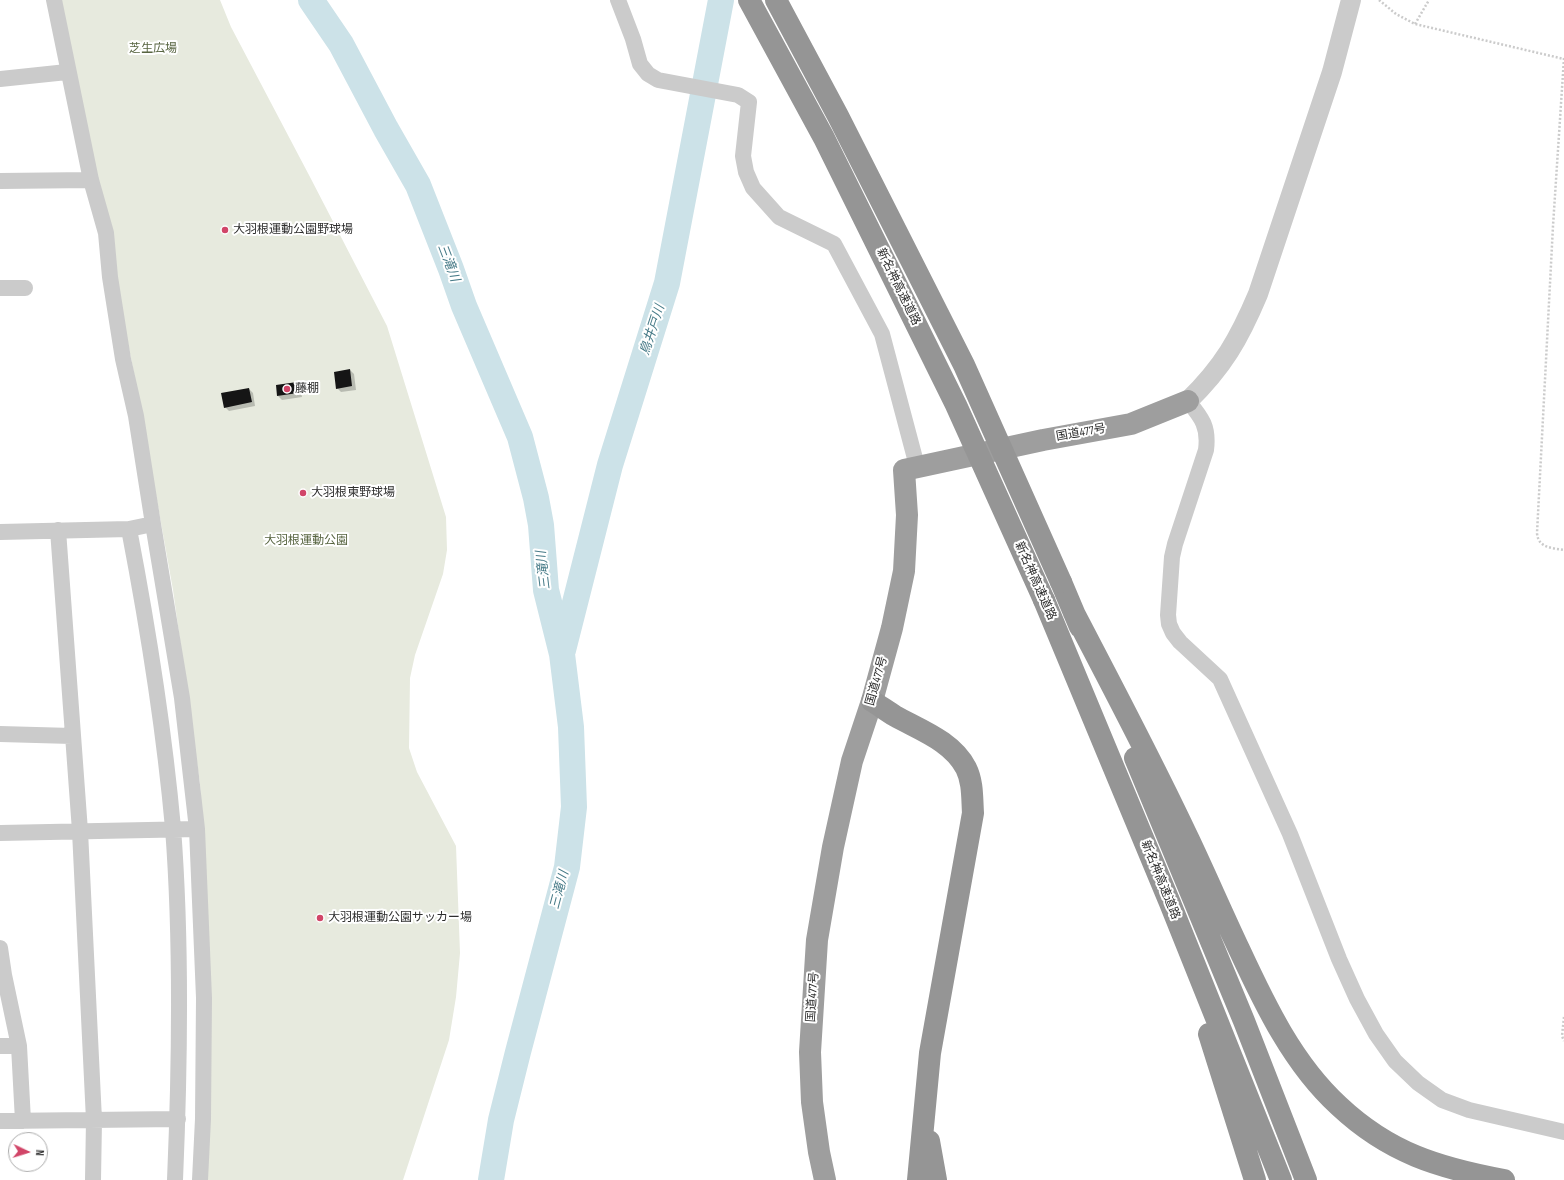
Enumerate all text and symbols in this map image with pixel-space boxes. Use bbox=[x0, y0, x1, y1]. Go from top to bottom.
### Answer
park label: 芝生広場 bbox=[129, 42, 177, 56]
place label: 大羽根運動公園野球場 bbox=[233, 223, 353, 237]
marker: 大羽根運動公園野球場 bbox=[220, 225, 230, 235]
water label: 三滝川 bbox=[434, 242, 462, 284]
street label: 新名神高速道路 bbox=[873, 246, 923, 328]
water label: 鳥井戸川 bbox=[638, 303, 668, 357]
place label: 藤棚 bbox=[295, 382, 319, 396]
marker: 藤棚 bbox=[282, 384, 292, 394]
street label: 国道477号 bbox=[1055, 422, 1107, 444]
place label: 大羽根東野球場 bbox=[311, 486, 395, 500]
marker: 大羽根東野球場 bbox=[298, 488, 308, 498]
park label: 大羽根運動公園 bbox=[264, 534, 348, 548]
street label: 新名神高速道路 bbox=[1011, 540, 1059, 622]
water label: 三滝川 bbox=[534, 550, 554, 590]
street label: 国道477号 bbox=[863, 655, 891, 707]
street label: 新名神高速道路 bbox=[1138, 838, 1182, 922]
water label: 三滝川 bbox=[547, 869, 573, 911]
place label: 大羽根運動公園サッカー場 bbox=[328, 911, 472, 925]
marker: 大羽根運動公園サッカー場 bbox=[315, 913, 325, 923]
street label: 国道477号 bbox=[804, 971, 822, 1023]
north arrow bbox=[8, 1132, 48, 1172]
text: N bbox=[33, 1149, 46, 1156]

